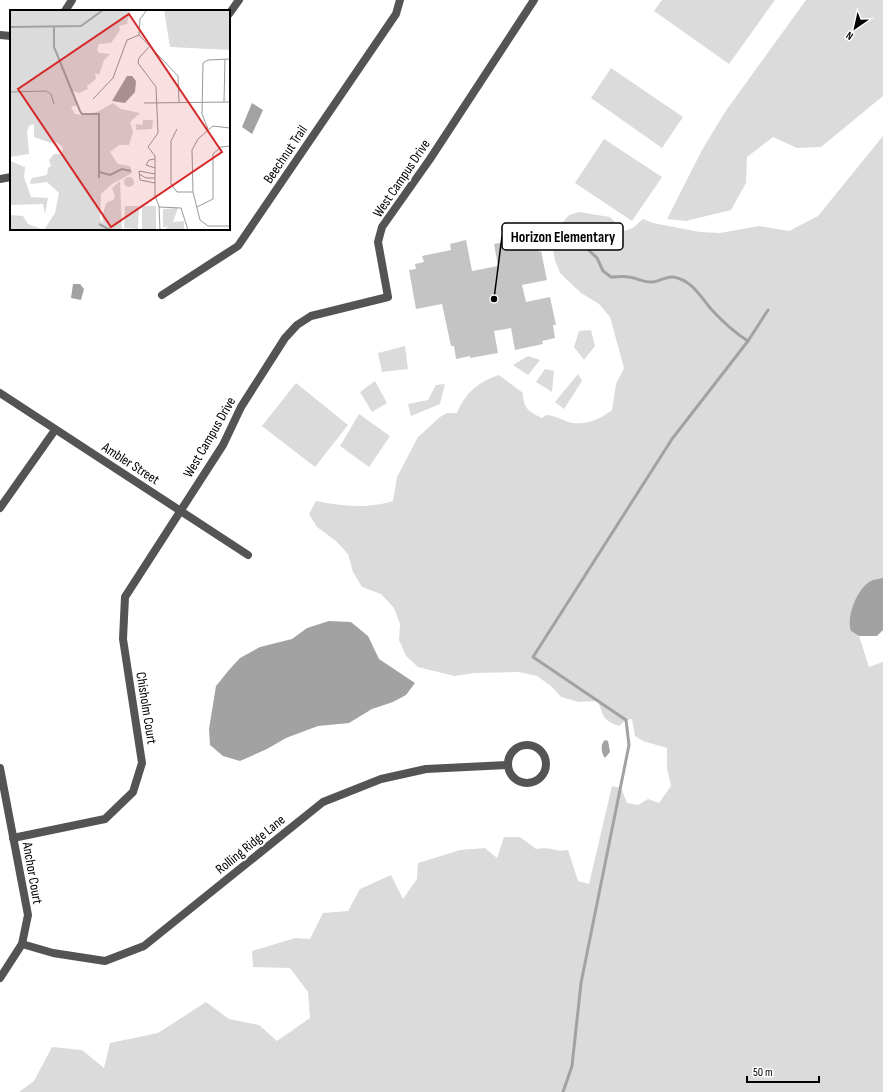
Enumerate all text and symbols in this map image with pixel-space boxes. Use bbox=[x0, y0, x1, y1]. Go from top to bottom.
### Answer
north arrow bbox=[835, 8, 875, 48]
inset map bbox=[10, 10, 230, 230]
text: N bbox=[844, 29, 856, 43]
street label: Beechnut Trail bbox=[260, 122, 311, 187]
street label: West Campus Drive bbox=[369, 136, 434, 220]
callout: Horizon Elementary bbox=[502, 223, 623, 250]
text: Horizon Elementary bbox=[511, 228, 616, 247]
street label: West Campus Drive bbox=[179, 394, 239, 481]
street label: Ambler Street bbox=[98, 438, 163, 488]
street label: Chisholm Court bbox=[132, 671, 161, 745]
street label: Rolling Ridge Lane bbox=[212, 811, 289, 878]
street label: Anchor Court bbox=[19, 840, 46, 905]
scale bar bbox=[747, 1058, 819, 1084]
text: 50 m bbox=[753, 1065, 773, 1080]

